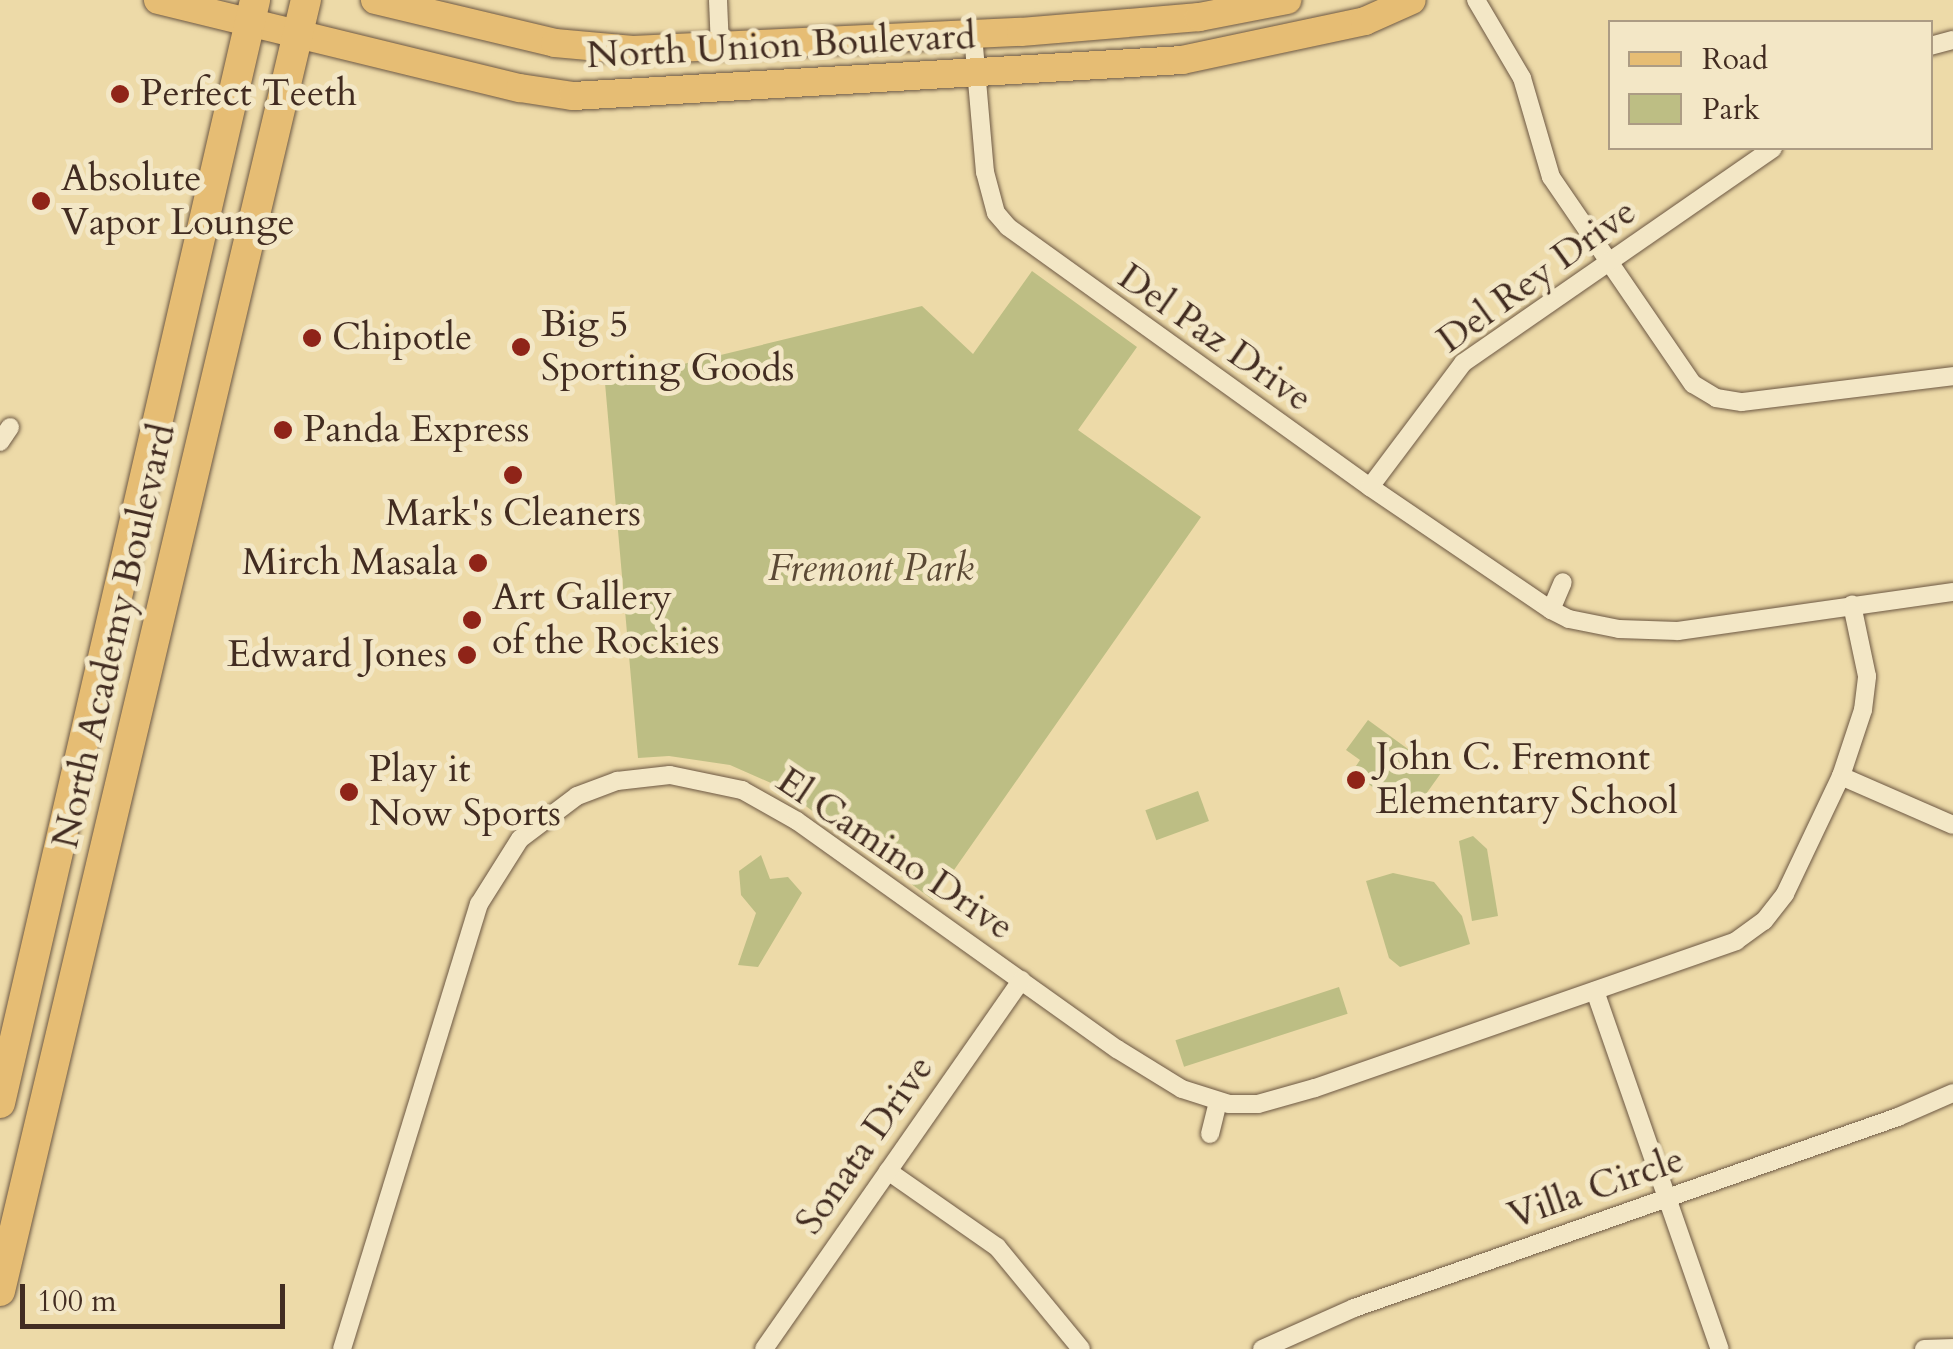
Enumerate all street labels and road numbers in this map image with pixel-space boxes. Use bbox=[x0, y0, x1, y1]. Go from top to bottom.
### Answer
street label: North Union Boulevard bbox=[585, 13, 977, 79]
street label: Del Rey Drive bbox=[1429, 189, 1645, 363]
street label: Del Paz Drive bbox=[1109, 255, 1321, 421]
street label: North Academy Boulevard bbox=[43, 419, 185, 853]
street label: El Camino Drive bbox=[768, 758, 1022, 950]
street label: Sonata Drive bbox=[787, 1047, 943, 1243]
street label: Villa Circle bbox=[1502, 1137, 1690, 1239]

